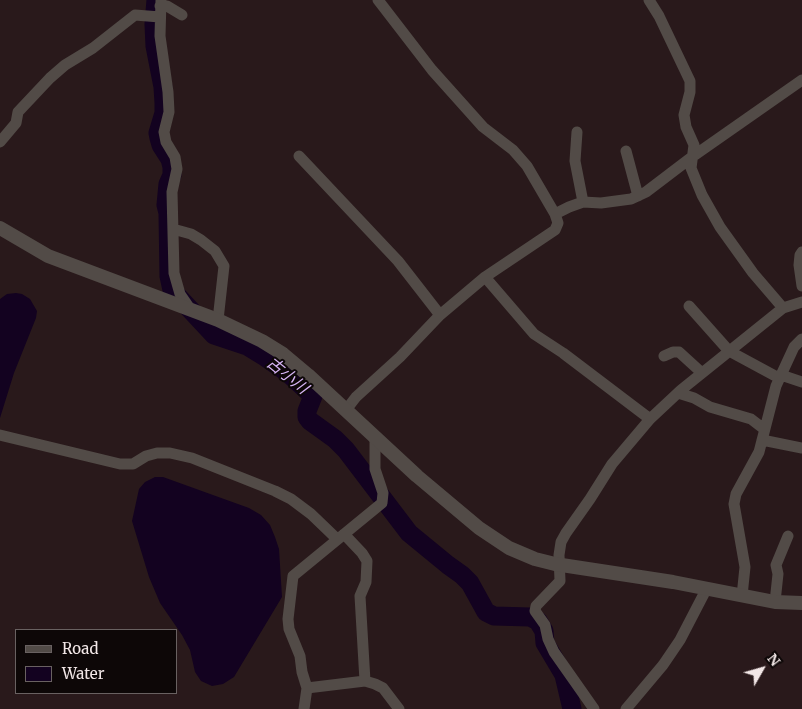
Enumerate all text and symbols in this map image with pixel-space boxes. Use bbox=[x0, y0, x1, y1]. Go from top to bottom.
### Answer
water label: 古小川 bbox=[262, 353, 312, 399]
legend bbox=[15, 629, 178, 694]
text: Road bbox=[62, 639, 98, 658]
north arrow bbox=[737, 644, 787, 694]
text: N bbox=[763, 650, 784, 670]
text: Water bbox=[62, 664, 104, 683]

